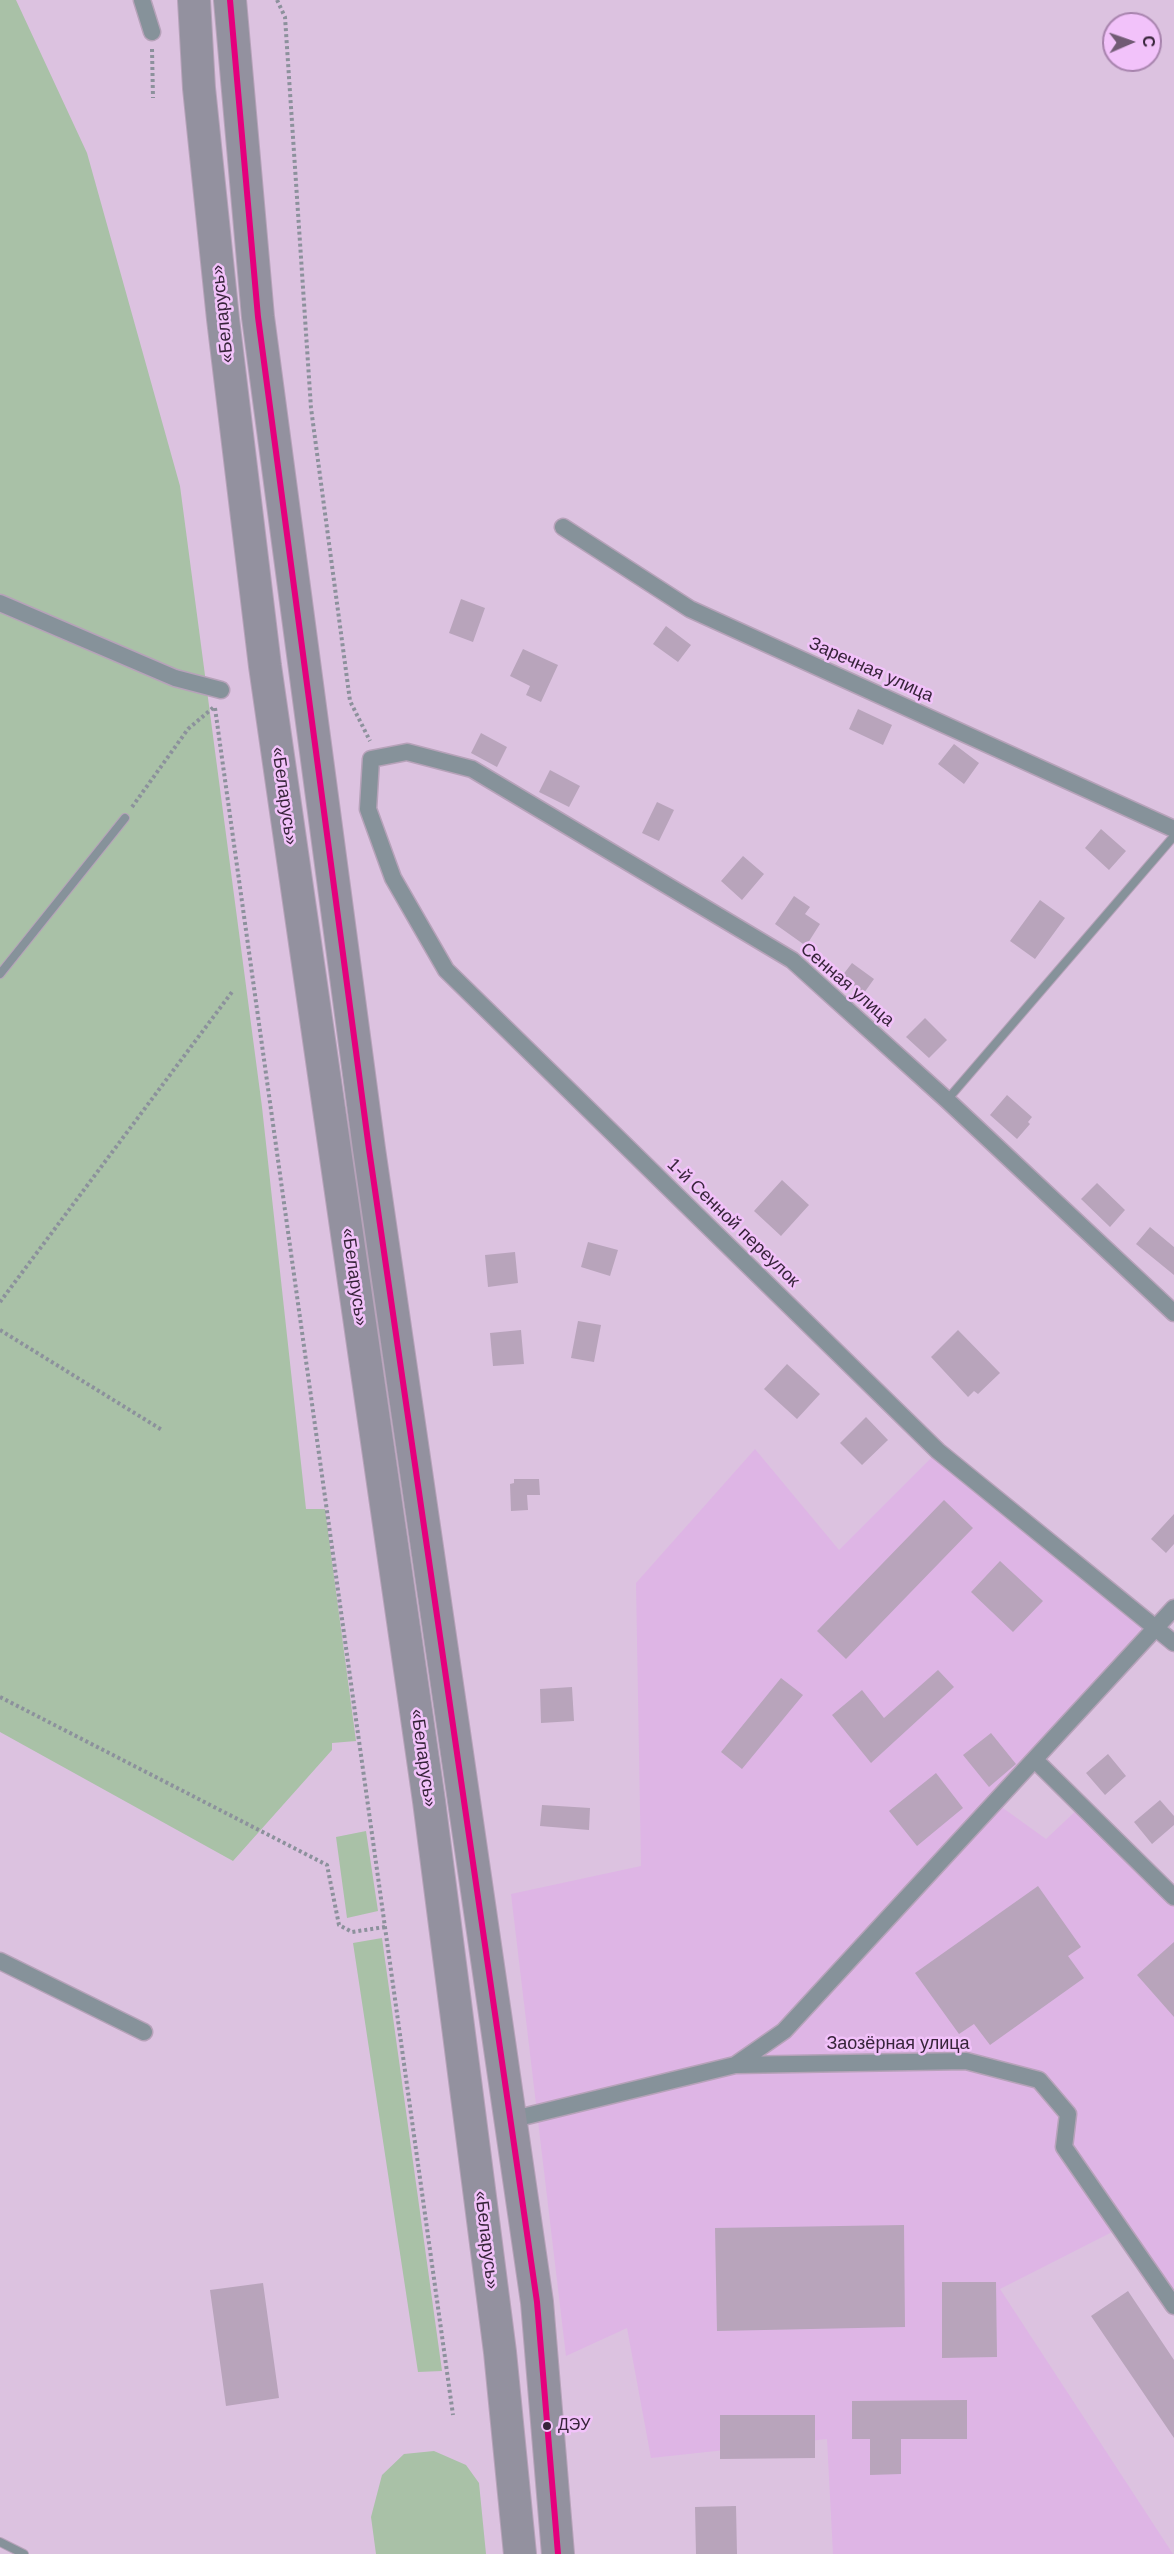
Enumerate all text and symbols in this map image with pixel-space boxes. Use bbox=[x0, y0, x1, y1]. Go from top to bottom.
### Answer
north arrow bbox=[1102, 12, 1162, 72]
text: С bbox=[1140, 35, 1157, 47]
street label: «Беларусь» bbox=[207, 264, 239, 364]
street label: Заречная улица bbox=[805, 633, 937, 707]
street label: «Беларусь» bbox=[266, 746, 302, 846]
street label: Сенная улица bbox=[796, 938, 898, 1032]
street label: 1-й Сенной переулок bbox=[662, 1154, 804, 1292]
street label: «Беларусь» bbox=[336, 1227, 372, 1327]
street label: «Беларусь» bbox=[405, 1708, 441, 1808]
street label: Заозёрная улица bbox=[826, 2033, 970, 2055]
street label: «Беларусь» bbox=[469, 2190, 503, 2290]
place label: ДЭУ bbox=[558, 2416, 590, 2436]
marker: ДЭУ bbox=[541, 2420, 553, 2432]

